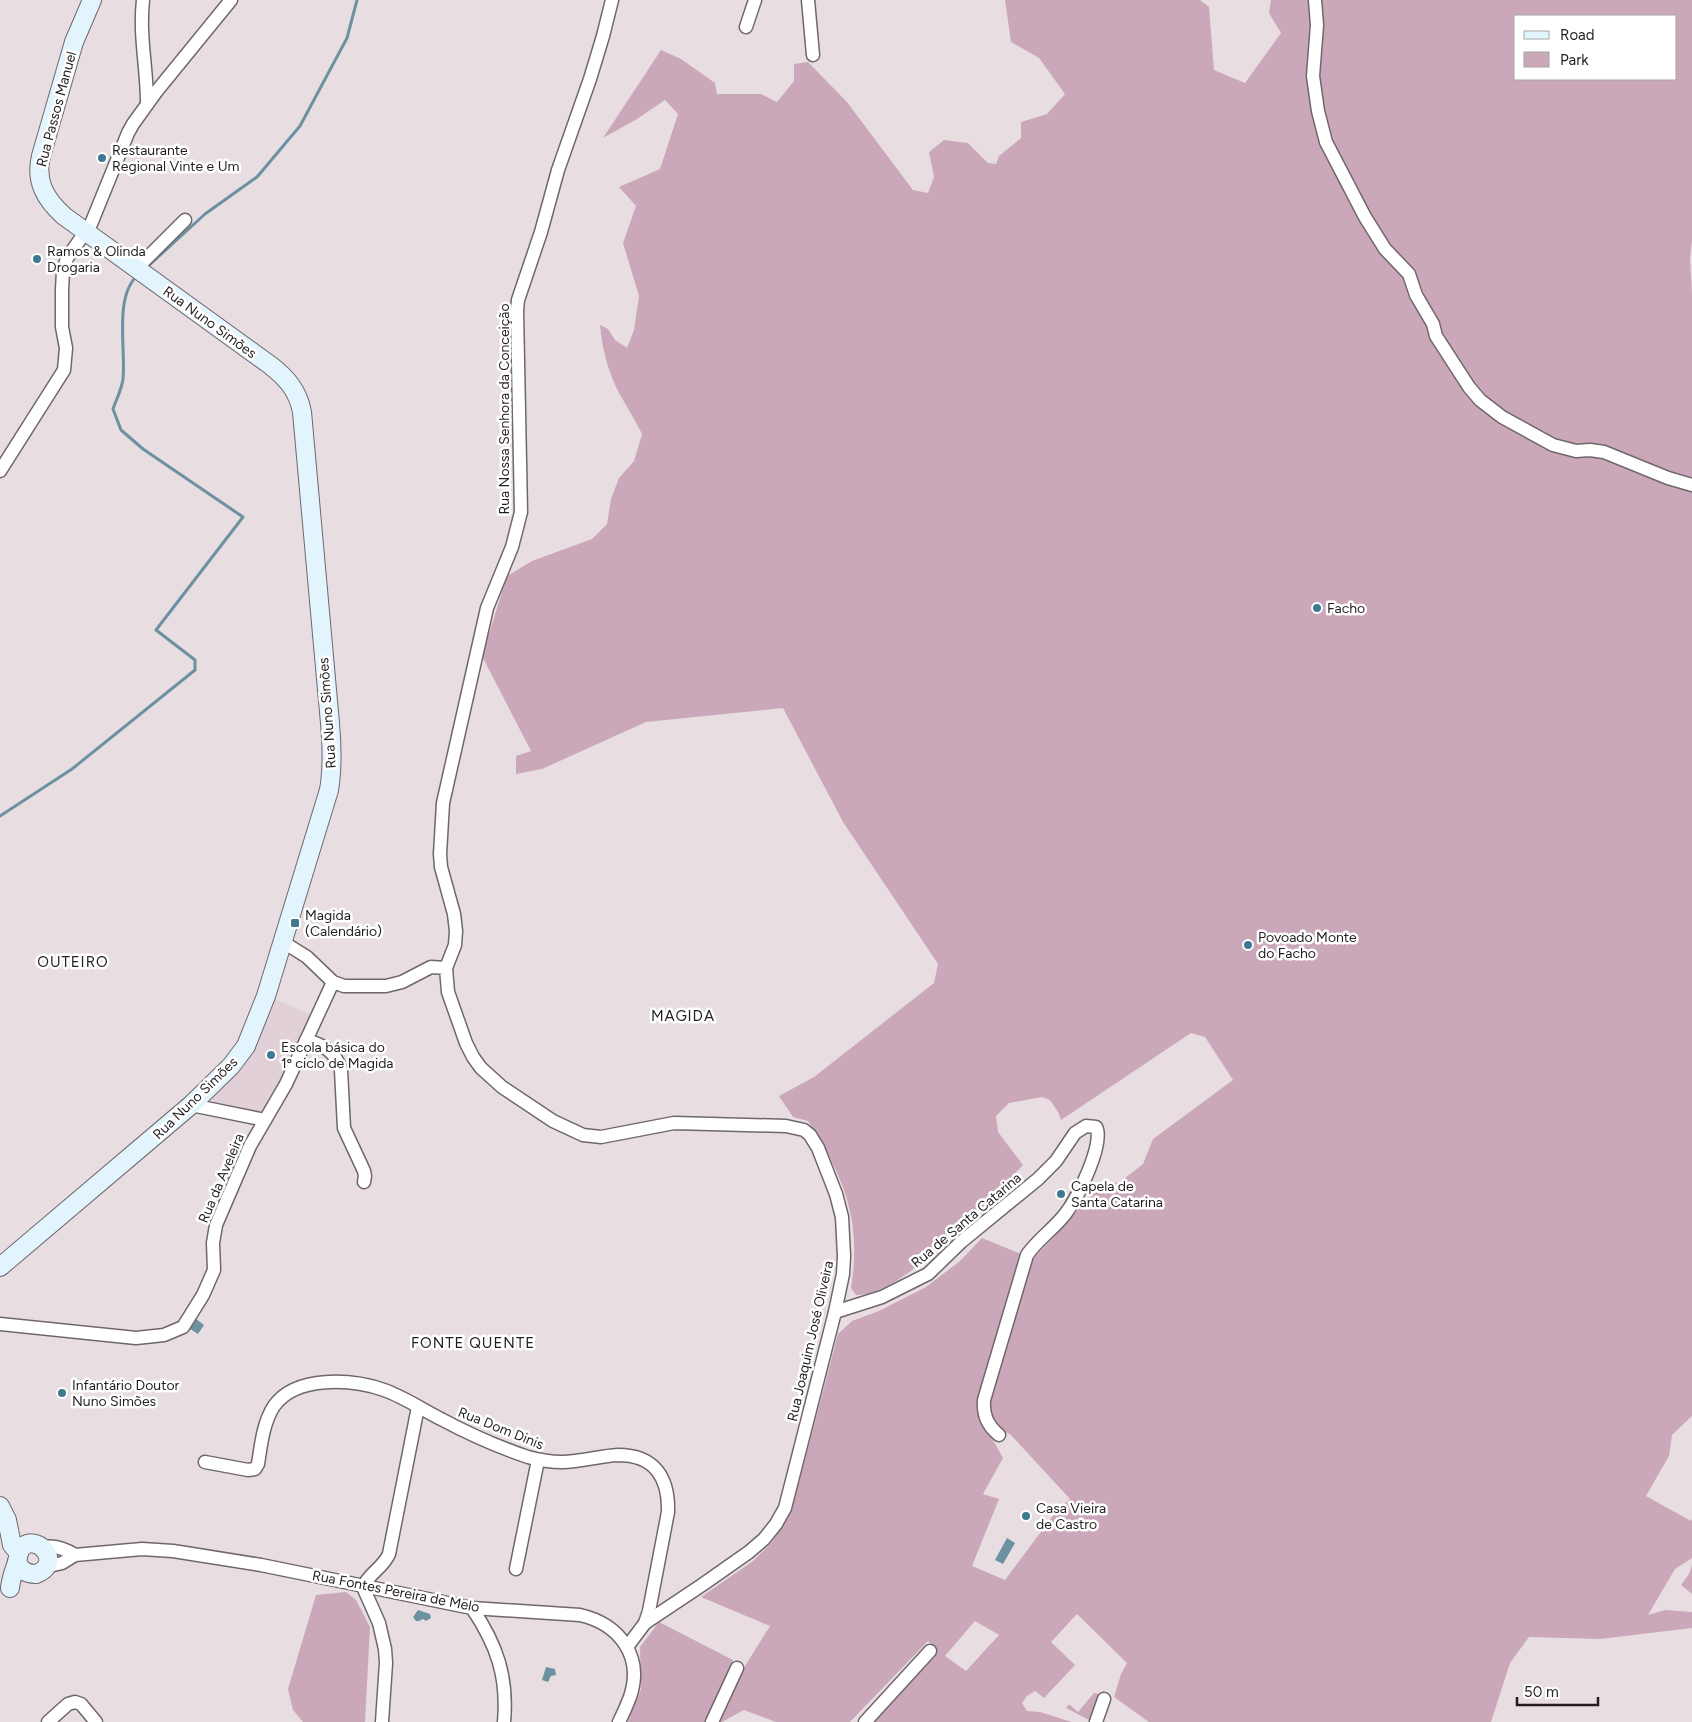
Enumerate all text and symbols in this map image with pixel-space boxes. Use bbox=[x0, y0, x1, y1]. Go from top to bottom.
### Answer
legend bbox=[1514, 15, 1677, 80]
text: Road bbox=[1560, 26, 1595, 44]
street label: Rua Passos Manuel bbox=[33, 50, 80, 169]
text: Park bbox=[1560, 51, 1589, 69]
place label: Restaurante Regional Vinte e Um bbox=[112, 142, 240, 175]
marker: Restaurante Regional Vinte e Um bbox=[96, 152, 108, 164]
place label: Ramos & Olinda Drogaria bbox=[47, 243, 146, 276]
marker: Ramos & Olinda Drogaria bbox=[31, 253, 43, 265]
street label: Rua Nuno Simões bbox=[160, 283, 260, 362]
street label: Rua Nossa Senhora da Conceição bbox=[496, 303, 513, 515]
place label: Facho bbox=[1327, 600, 1365, 617]
marker: Facho bbox=[1311, 602, 1323, 614]
street label: Rua Nuno Simões bbox=[315, 657, 340, 769]
place label: Magida (Calendário) bbox=[305, 907, 382, 940]
marker: Magida (Calendário) bbox=[289, 917, 301, 929]
place label: Povoado Monte do Facho bbox=[1258, 929, 1357, 962]
marker: Povoado Monte do Facho bbox=[1242, 939, 1254, 951]
district label: OUTEIRO bbox=[37, 953, 109, 971]
district label: MAGIDA bbox=[651, 1007, 715, 1025]
place label: Escola básica do 1º ciclo de Magida bbox=[281, 1039, 394, 1072]
marker: Escola básica do 1º ciclo de Magida bbox=[265, 1049, 277, 1061]
street label: Rua Nuno Simões bbox=[149, 1054, 241, 1143]
street label: Rua da Aveleira bbox=[195, 1131, 248, 1226]
street label: Rua de Santa Catarina bbox=[908, 1169, 1025, 1271]
place label: Capela de Santa Catarina bbox=[1071, 1178, 1163, 1211]
marker: Capela de Santa Catarina bbox=[1055, 1188, 1067, 1200]
street label: Rua Joaquim José Oliveira bbox=[784, 1259, 837, 1423]
district label: FONTE QUENTE bbox=[411, 1334, 535, 1352]
place label: Infantário Doutor Nuno Simões bbox=[72, 1377, 180, 1410]
marker: Infantário Doutor Nuno Simões bbox=[56, 1387, 68, 1399]
street label: Rua Dom Dinis bbox=[456, 1404, 546, 1453]
place label: Casa Vieira de Castro bbox=[1036, 1500, 1106, 1533]
marker: Casa Vieira de Castro bbox=[1020, 1510, 1032, 1522]
street label: Rua Fontes Pereira de Melo bbox=[311, 1567, 481, 1616]
scale bar bbox=[1517, 1674, 1598, 1706]
text: 50 m bbox=[1524, 1683, 1559, 1701]

